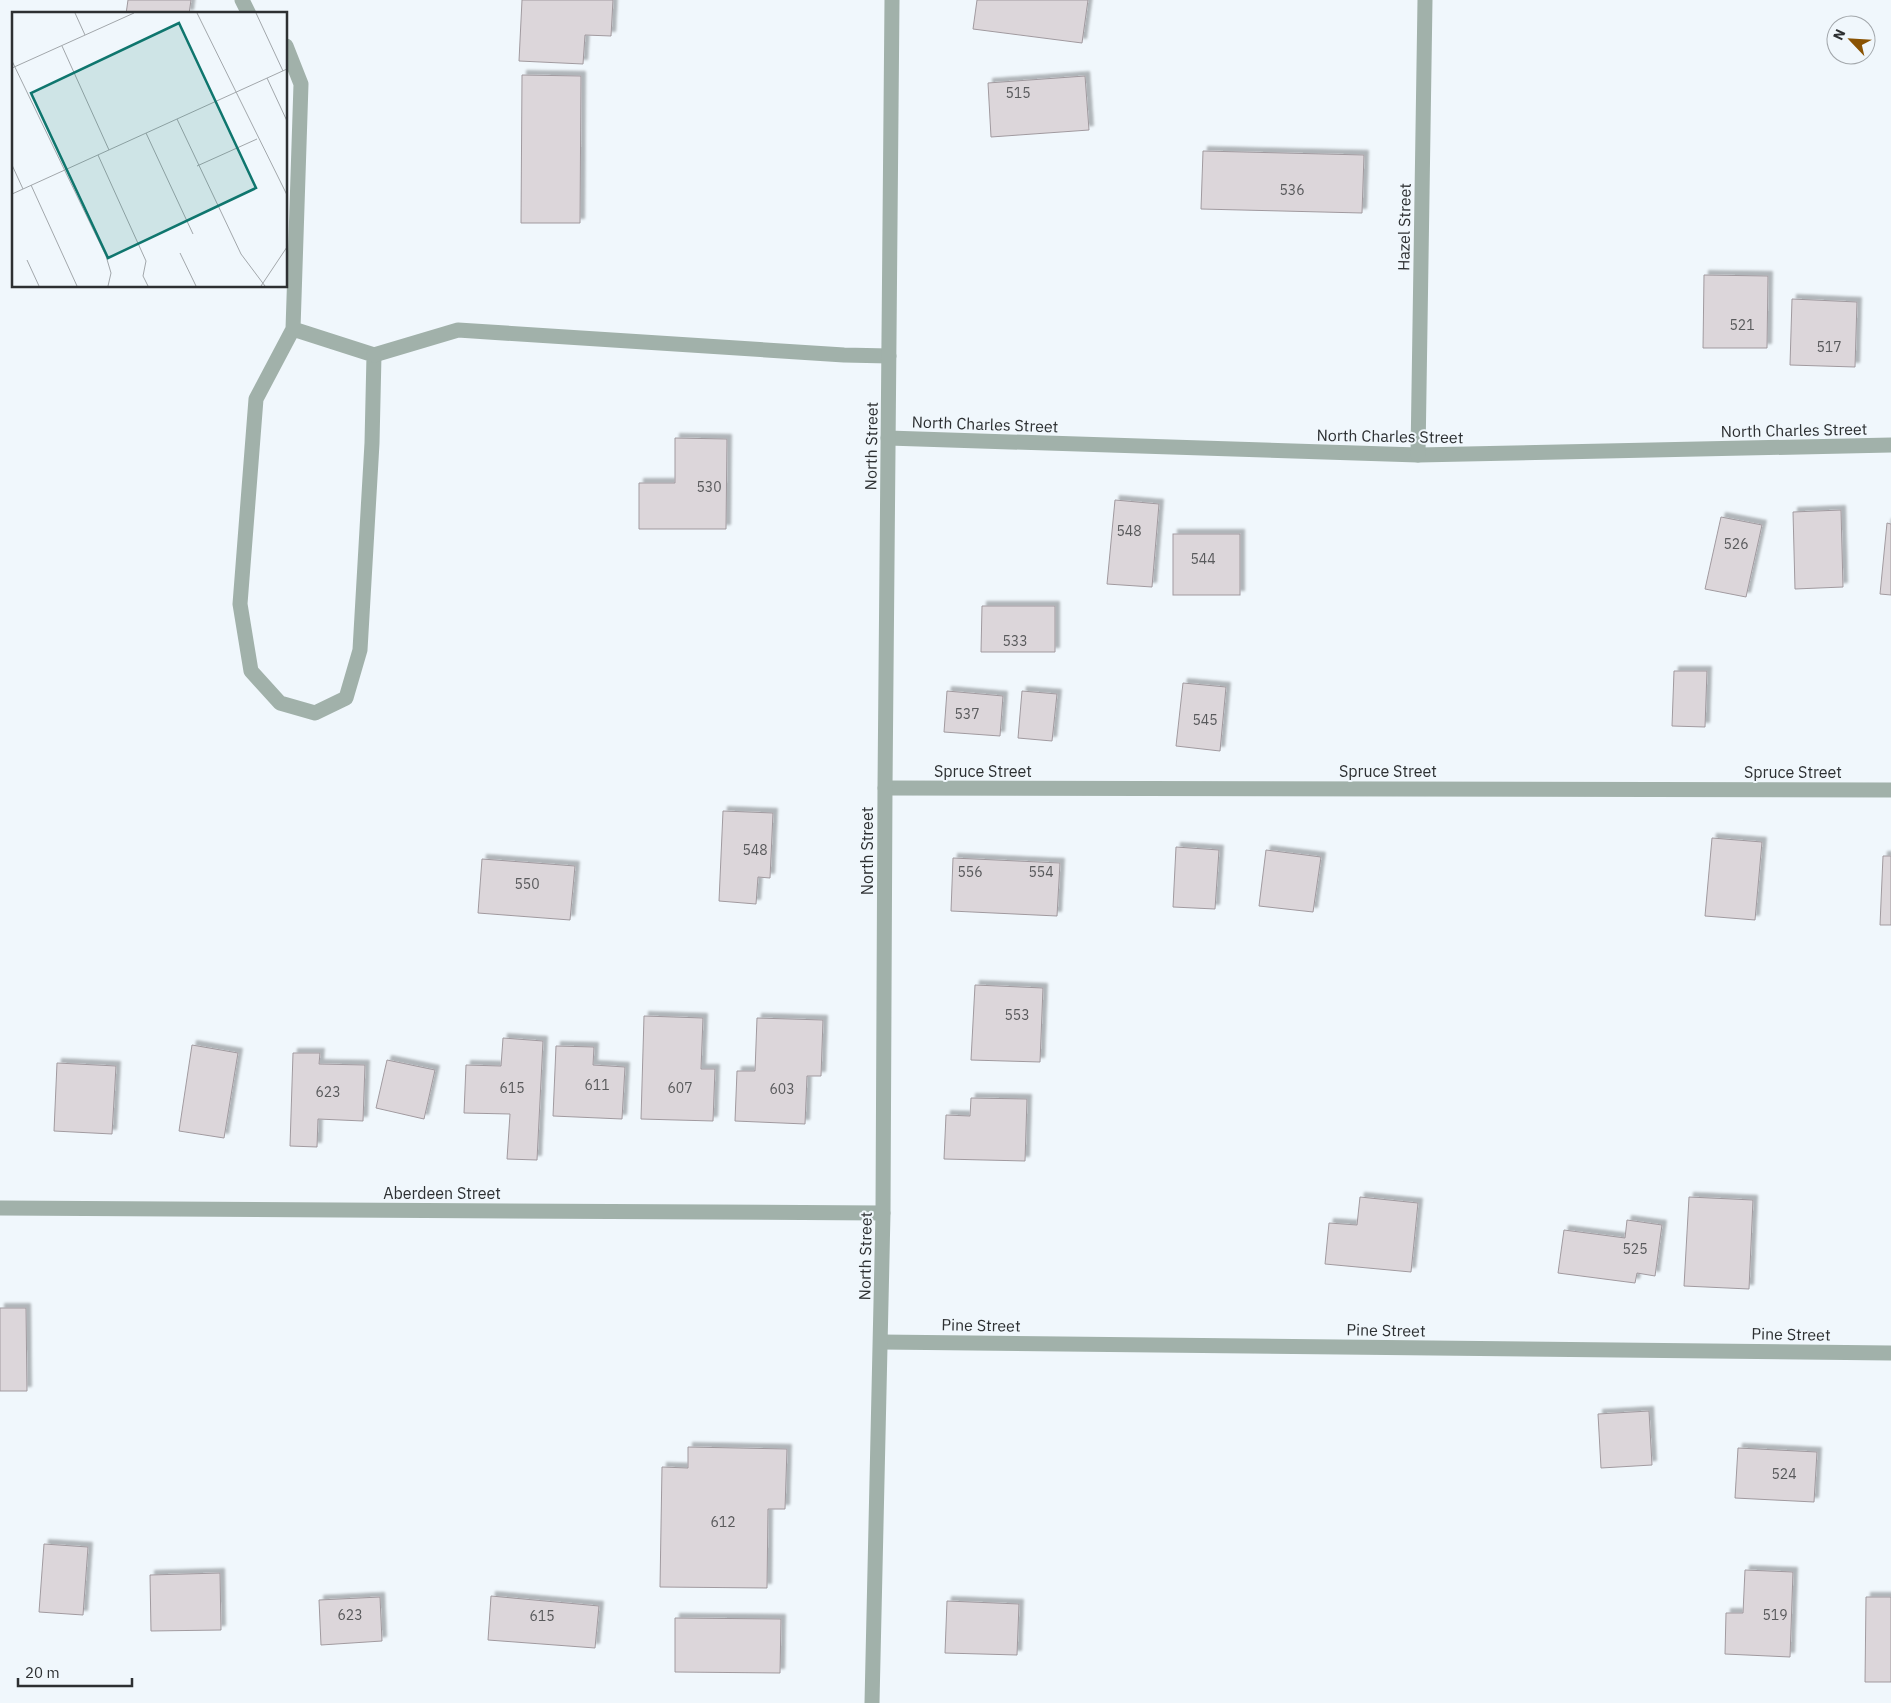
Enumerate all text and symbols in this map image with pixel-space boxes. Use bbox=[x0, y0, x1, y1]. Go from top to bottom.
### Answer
inset map bbox=[12, 12, 288, 288]
north arrow bbox=[1826, 15, 1876, 65]
text: N bbox=[1829, 26, 1850, 43]
house number: 515 bbox=[1005, 84, 1031, 102]
house number: 536 bbox=[1279, 181, 1305, 199]
street label: Hazel Street bbox=[1393, 183, 1415, 271]
house number: 521 bbox=[1729, 316, 1755, 334]
house number: 517 bbox=[1816, 338, 1842, 356]
street label: North Street bbox=[860, 402, 882, 490]
street label: North Charles Street bbox=[911, 411, 1059, 437]
street label: North Charles Street bbox=[1720, 419, 1868, 441]
street label: North Charles Street bbox=[1316, 425, 1464, 447]
house number: 530 bbox=[696, 478, 722, 496]
house number: 548 bbox=[1116, 522, 1142, 540]
house number: 526 bbox=[1723, 535, 1749, 553]
house number: 544 bbox=[1190, 550, 1216, 568]
house number: 533 bbox=[1002, 632, 1028, 650]
house number: 537 bbox=[954, 705, 980, 723]
house number: 545 bbox=[1192, 711, 1218, 729]
street label: Spruce Street bbox=[934, 761, 1032, 781]
street label: Spruce Street bbox=[1339, 761, 1437, 781]
street label: Spruce Street bbox=[1744, 762, 1842, 782]
street label: North Street bbox=[857, 807, 877, 895]
house number: 548 bbox=[742, 841, 768, 859]
house number: 556 bbox=[957, 863, 983, 881]
house number: 554 bbox=[1028, 863, 1054, 881]
house number: 550 bbox=[514, 875, 540, 893]
house number: 553 bbox=[1004, 1006, 1030, 1024]
house number: 611 bbox=[584, 1076, 610, 1094]
house number: 615 bbox=[499, 1079, 525, 1097]
house number: 607 bbox=[667, 1079, 693, 1097]
house number: 603 bbox=[769, 1080, 795, 1098]
house number: 623 bbox=[315, 1083, 341, 1101]
street label: Aberdeen Street bbox=[383, 1183, 501, 1203]
street label: North Street bbox=[854, 1212, 876, 1300]
house number: 525 bbox=[1622, 1240, 1648, 1258]
street label: Pine Street bbox=[941, 1314, 1021, 1336]
street label: Pine Street bbox=[1346, 1319, 1426, 1341]
street label: Pine Street bbox=[1751, 1323, 1831, 1345]
house number: 524 bbox=[1771, 1465, 1797, 1483]
house number: 612 bbox=[710, 1513, 736, 1531]
house number: 623 bbox=[337, 1606, 363, 1624]
house number: 519 bbox=[1762, 1606, 1788, 1624]
house number: 615 bbox=[529, 1607, 555, 1625]
scale bar bbox=[18, 1656, 131, 1688]
text: 20 m bbox=[25, 1663, 60, 1682]

